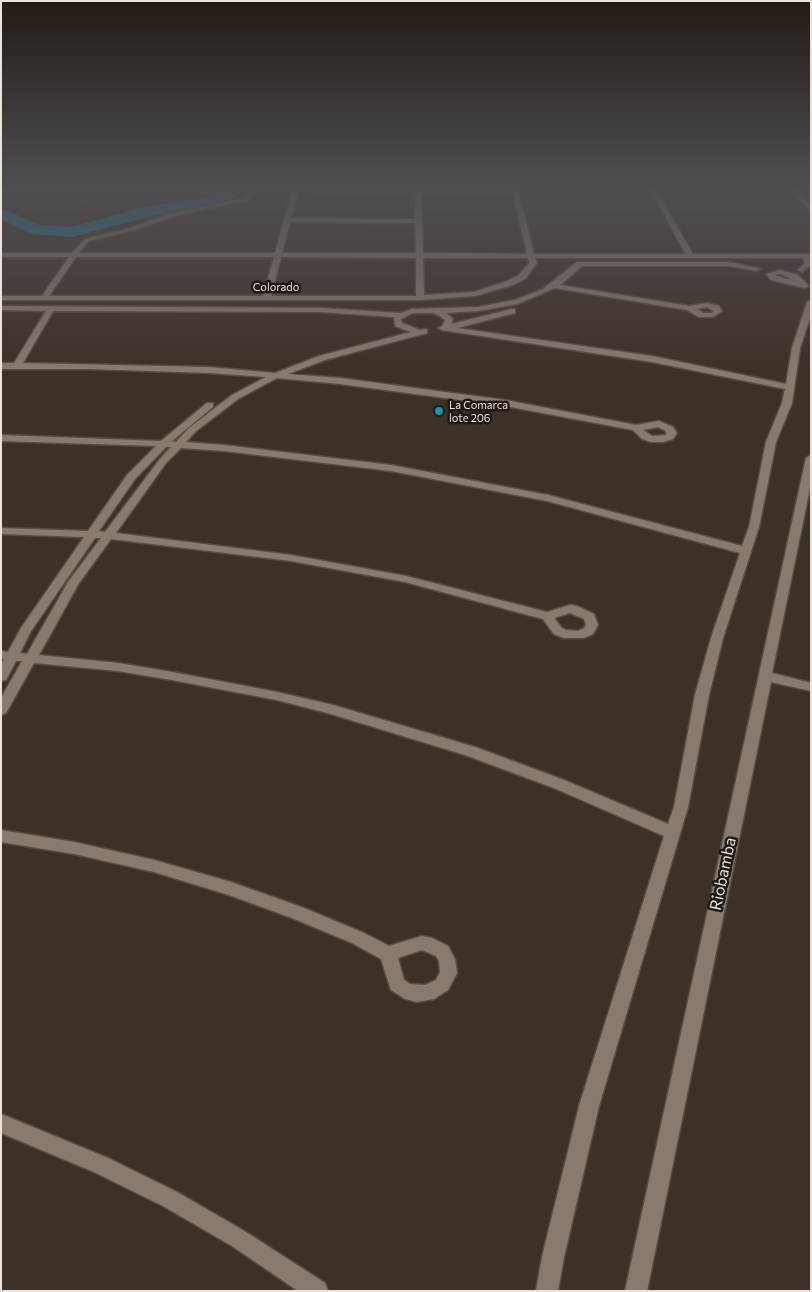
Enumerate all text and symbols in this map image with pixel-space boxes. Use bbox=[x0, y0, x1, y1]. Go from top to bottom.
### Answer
street label: Colorado bbox=[253, 280, 299, 294]
place label: La Comarca lote 206 bbox=[449, 398, 508, 424]
marker: La Comarca lote 206 bbox=[433, 405, 445, 417]
street label: Riobamba bbox=[706, 836, 740, 912]

